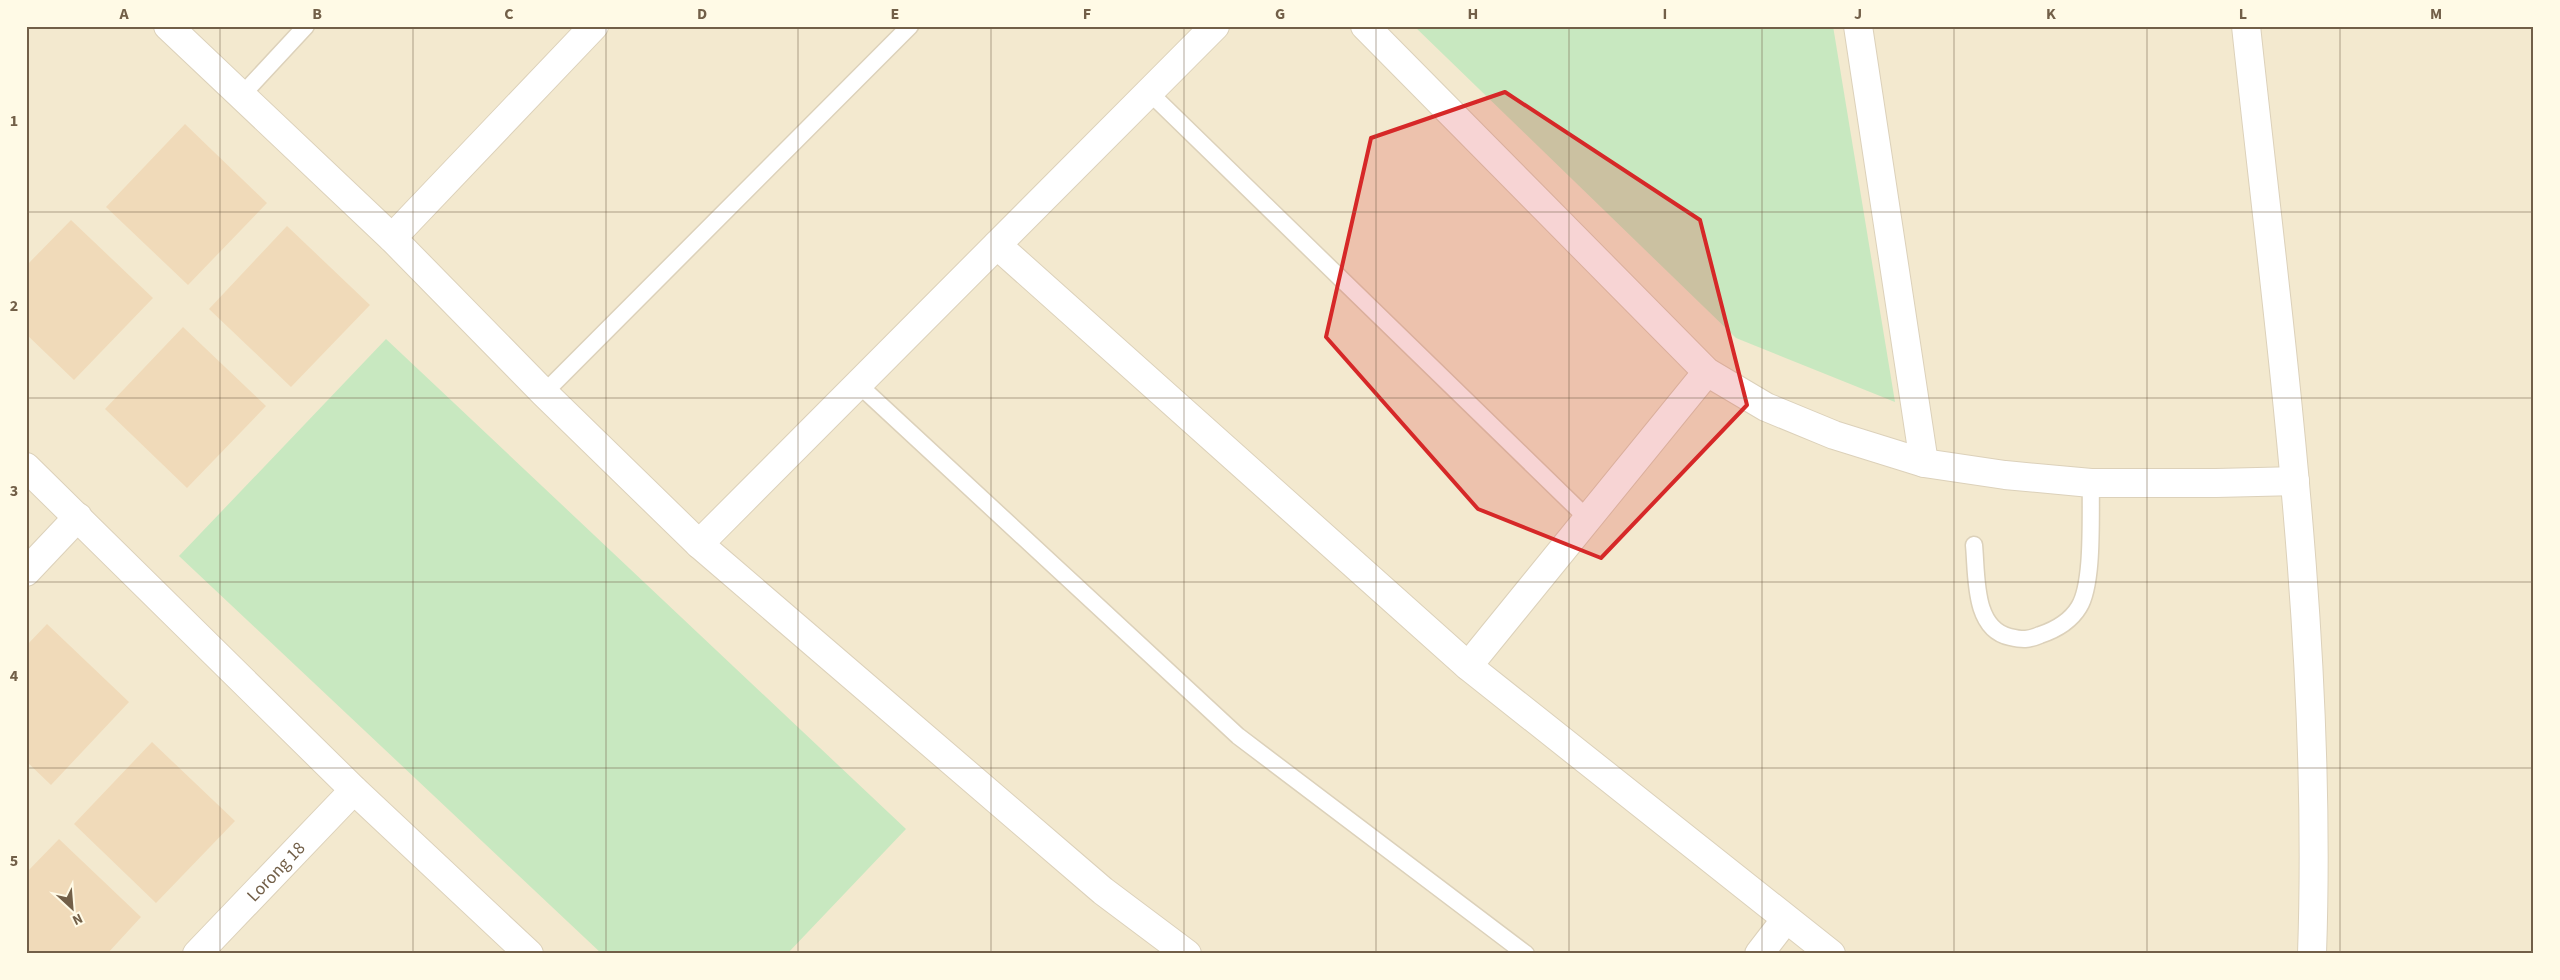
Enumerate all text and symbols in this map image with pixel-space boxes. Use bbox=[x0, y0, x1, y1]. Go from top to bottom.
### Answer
text: A bbox=[118, 3, 129, 25]
text: B bbox=[312, 3, 322, 25]
text: C bbox=[504, 3, 514, 25]
text: D bbox=[697, 3, 707, 25]
text: E bbox=[891, 3, 899, 25]
text: F bbox=[1083, 3, 1091, 25]
text: G bbox=[1275, 3, 1285, 25]
text: H bbox=[1468, 3, 1478, 25]
text: I bbox=[1663, 3, 1667, 25]
text: J bbox=[1854, 3, 1862, 25]
text: K bbox=[2046, 3, 2056, 25]
text: L bbox=[2239, 3, 2247, 25]
text: M bbox=[2430, 3, 2442, 25]
text: 1 bbox=[10, 110, 18, 132]
text: 2 bbox=[10, 295, 18, 317]
text: 3 bbox=[10, 480, 18, 502]
text: 4 bbox=[10, 665, 19, 687]
street label: Lorong 18 bbox=[241, 836, 311, 907]
text: 5 bbox=[10, 850, 18, 872]
north arrow bbox=[48, 882, 98, 932]
text: N bbox=[69, 908, 86, 930]

